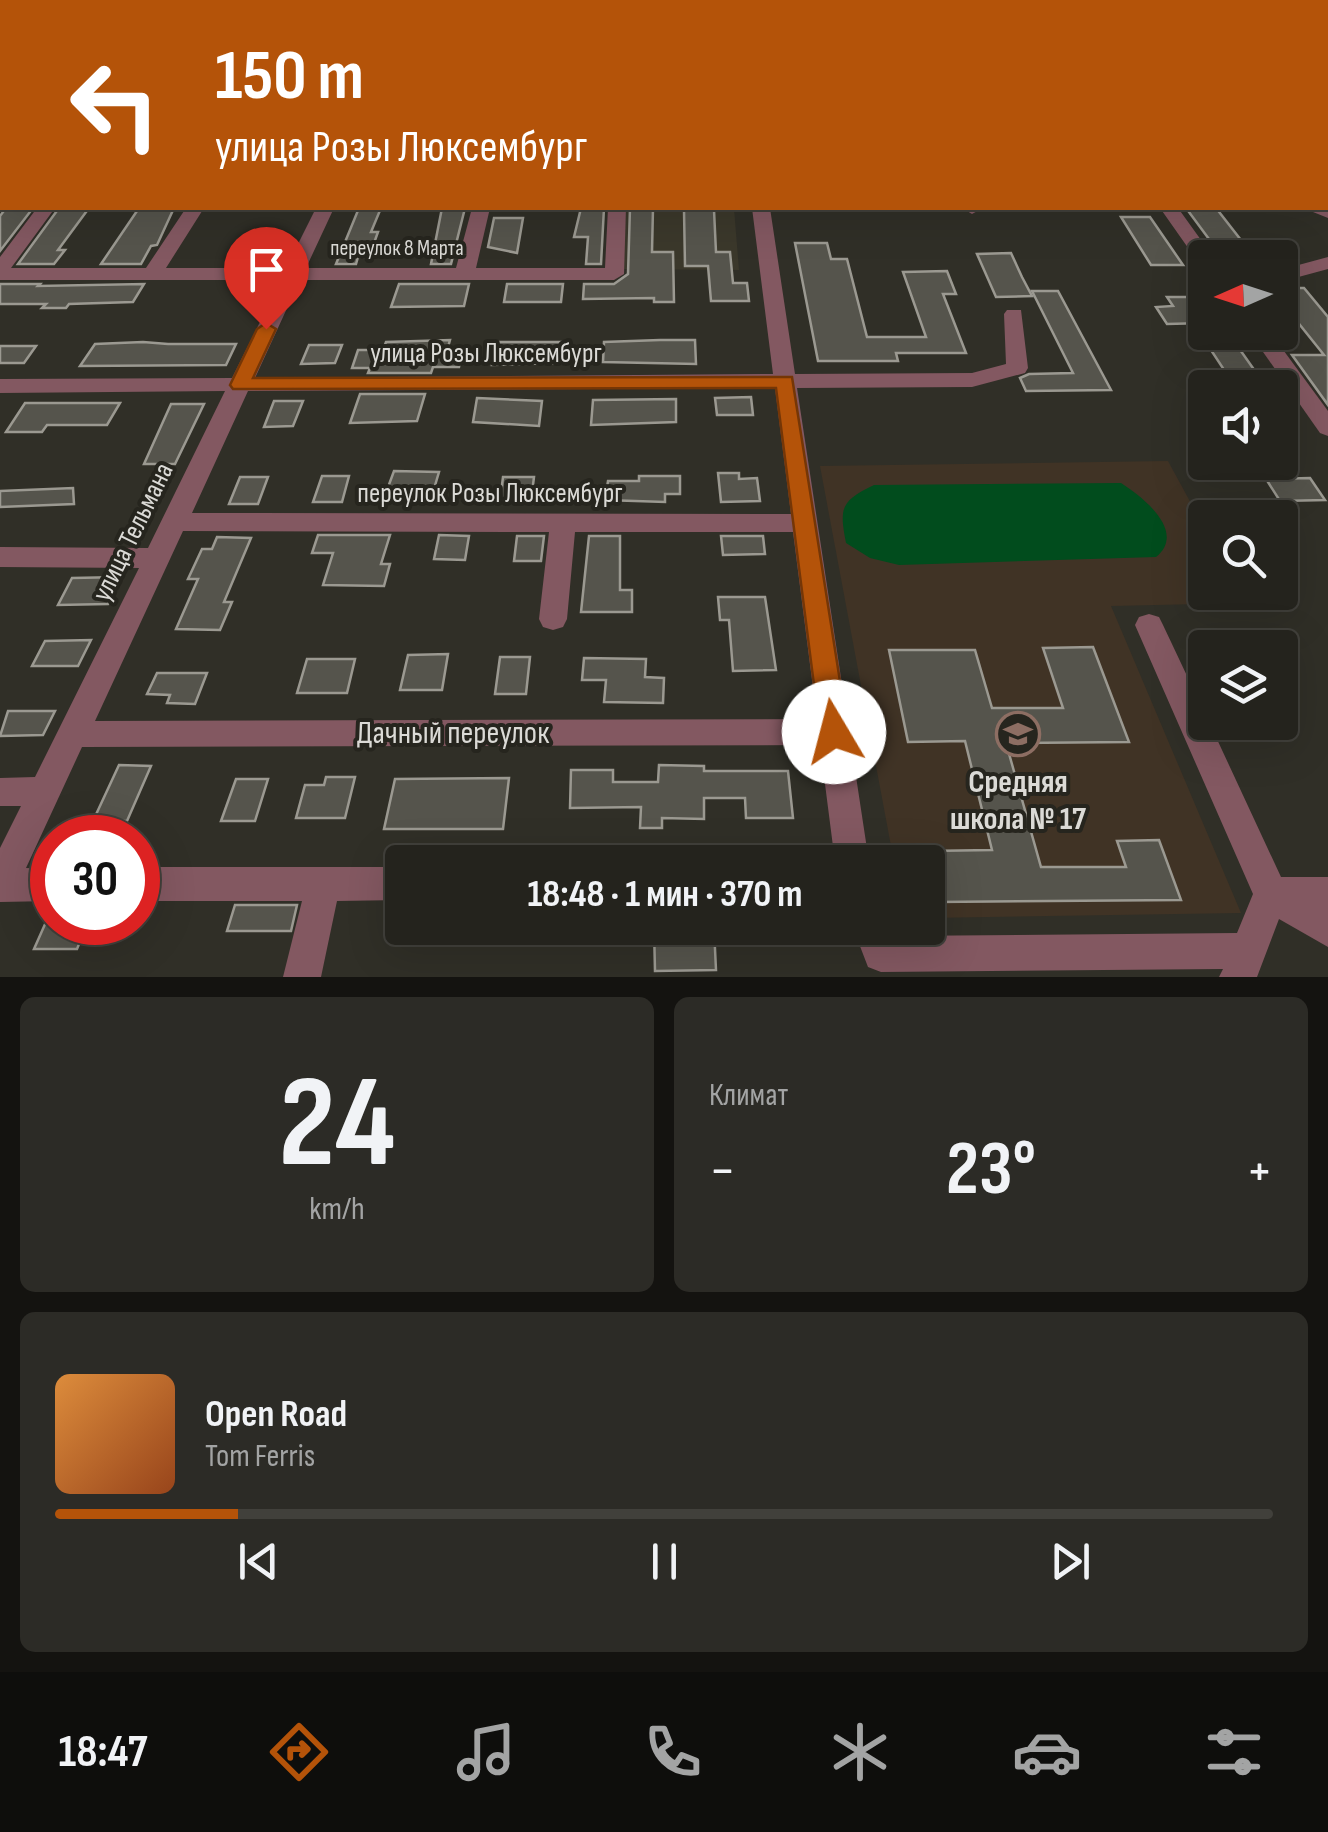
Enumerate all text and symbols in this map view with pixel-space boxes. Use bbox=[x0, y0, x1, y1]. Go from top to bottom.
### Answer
text: 150 m bbox=[215, 35, 364, 119]
icon: left bbox=[50, 40, 180, 170]
text: улица Розы Люксембург bbox=[215, 120, 587, 175]
pin bbox=[224, 227, 309, 330]
street label: переулок 8 Марта bbox=[330, 235, 464, 262]
north arrow bbox=[1188, 240, 1298, 350]
map controls bbox=[1188, 240, 1298, 740]
icon: arrive bbox=[239, 242, 294, 297]
street label: улица Розы Люксембург bbox=[370, 337, 602, 370]
button: sound bbox=[1188, 370, 1298, 480]
street label: улица Тельмана bbox=[85, 458, 181, 606]
street label: переулок Розы Люксембург bbox=[357, 477, 623, 510]
button: search bbox=[1188, 500, 1298, 610]
button: layers bbox=[1188, 630, 1298, 740]
position arrow bbox=[782, 680, 886, 784]
school or university icon: Средняя школа № 17 bbox=[995, 711, 1041, 757]
street label: Дачный переулок bbox=[357, 714, 550, 753]
place label: Средняя школа № 17 bbox=[950, 763, 1086, 839]
speed limit sign: 30 bbox=[30, 815, 160, 945]
text: 18:48 · 1 мин · 370 m bbox=[527, 872, 803, 917]
text: 24 bbox=[279, 1047, 395, 1203]
text: Климат bbox=[709, 1076, 788, 1115]
text: 23° bbox=[946, 1125, 1036, 1216]
text: − bbox=[709, 1138, 736, 1205]
text: + bbox=[1246, 1138, 1273, 1205]
text: km/h bbox=[309, 1190, 365, 1229]
text: Open Road bbox=[205, 1392, 347, 1437]
text: Tom Ferris bbox=[205, 1437, 315, 1476]
icon: previous bbox=[231, 1534, 286, 1589]
icon: pause bbox=[637, 1534, 692, 1589]
icon: next bbox=[1043, 1534, 1098, 1589]
icon: directions bbox=[264, 1717, 334, 1787]
icon: music bbox=[451, 1717, 521, 1787]
icon: phone bbox=[638, 1717, 708, 1787]
icon: climate bbox=[825, 1717, 895, 1787]
icon: car bbox=[1012, 1717, 1082, 1787]
icon: filters bbox=[1199, 1717, 1269, 1787]
text: 18:47 bbox=[59, 1725, 147, 1780]

